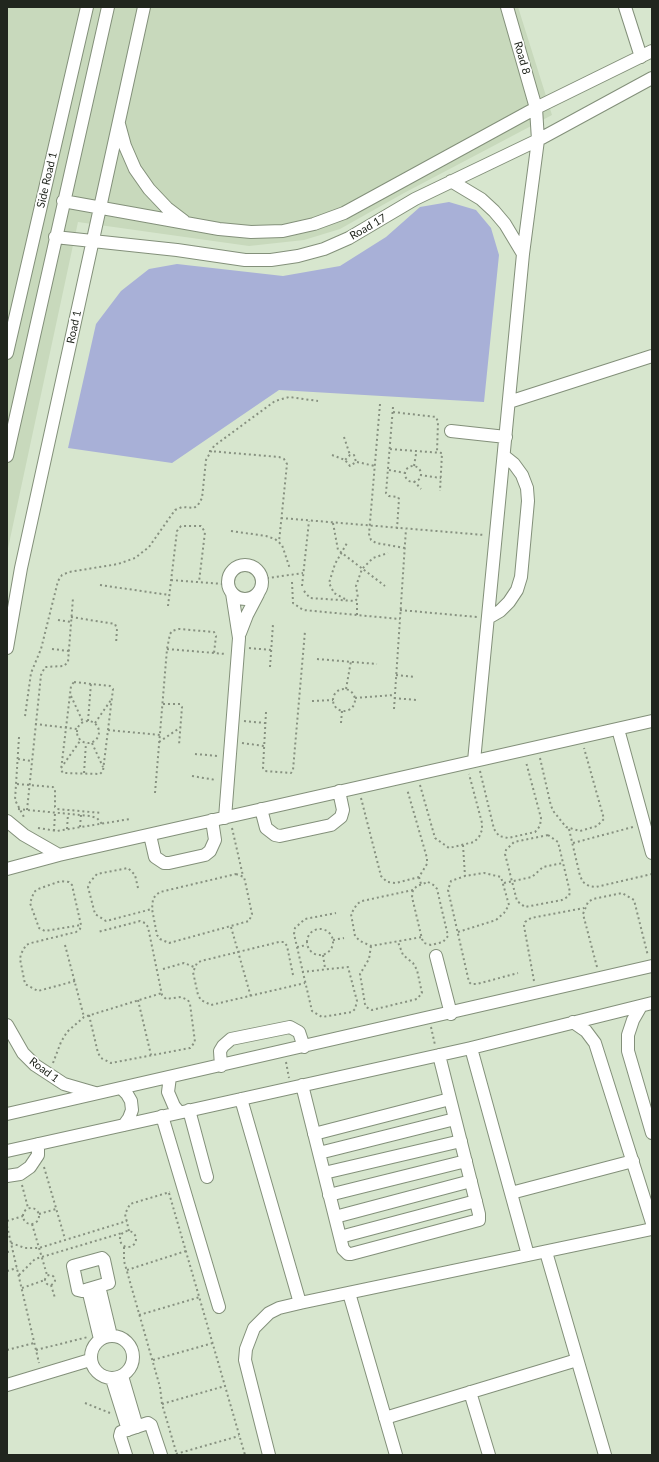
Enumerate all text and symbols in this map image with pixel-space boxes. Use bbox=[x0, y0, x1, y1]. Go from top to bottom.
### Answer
street label: Road 8 bbox=[511, 40, 533, 76]
street label: Side Road 1 bbox=[34, 151, 60, 209]
street label: Road 17 bbox=[347, 211, 389, 243]
street label: Road 1 bbox=[64, 309, 84, 345]
street label: Road 1 bbox=[27, 1055, 61, 1085]

